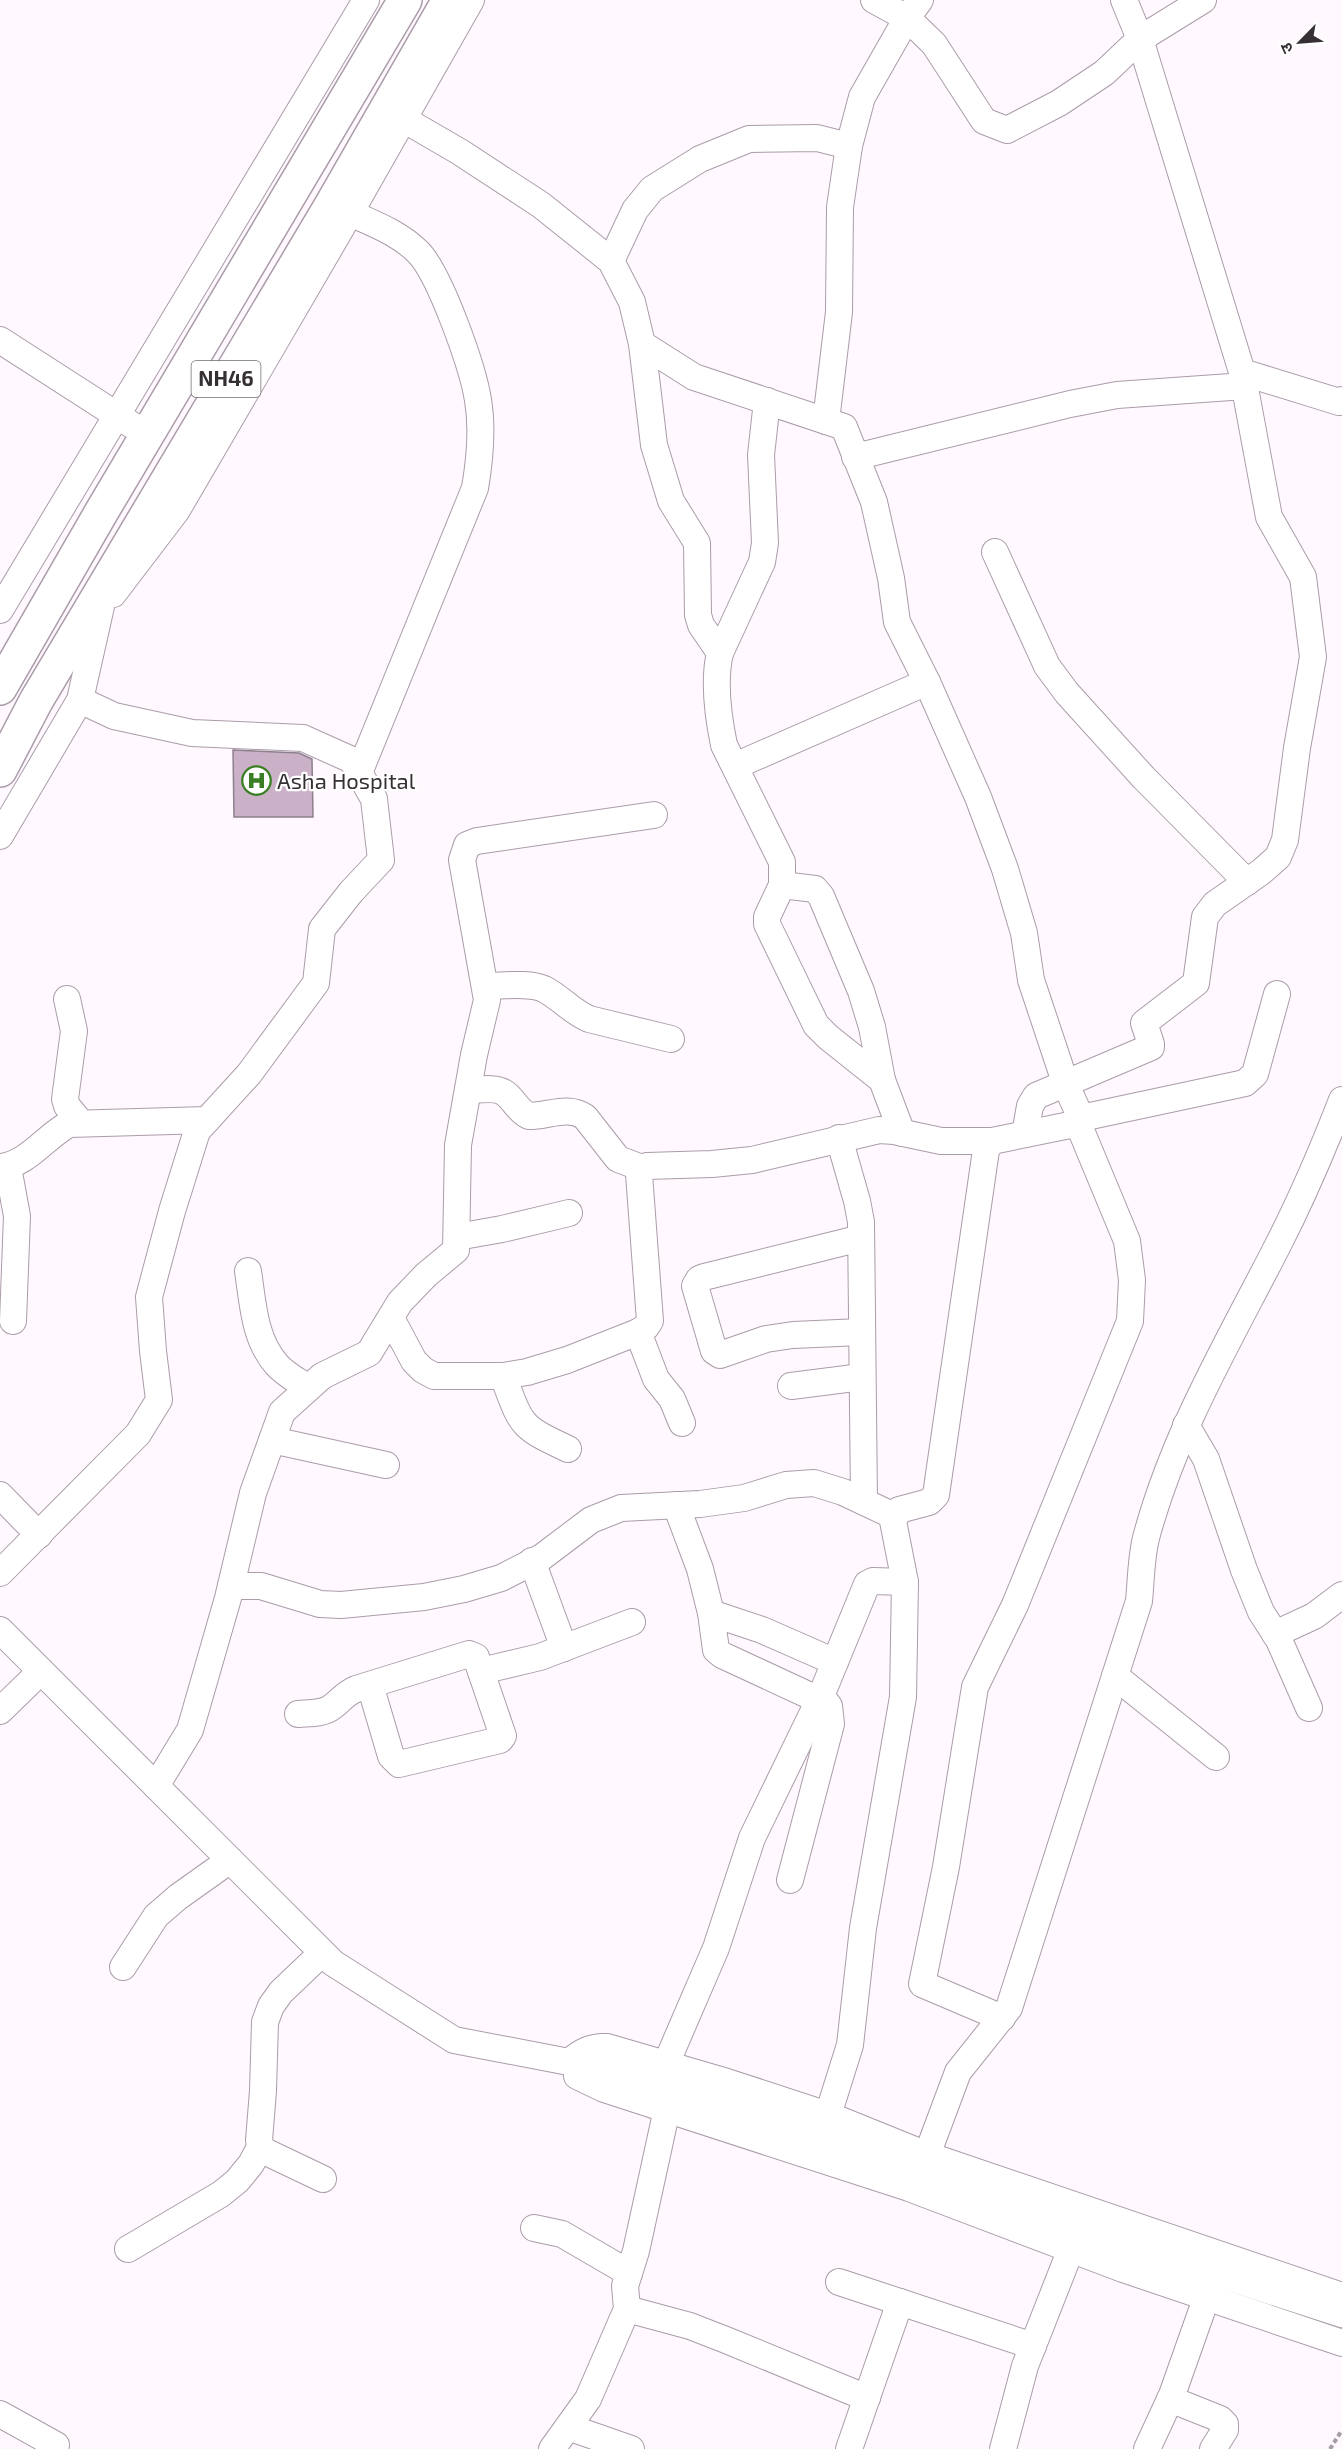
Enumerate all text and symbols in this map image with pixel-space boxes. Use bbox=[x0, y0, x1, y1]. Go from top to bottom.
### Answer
north arrow bbox=[1270, 12, 1330, 72]
text: उ bbox=[1275, 40, 1297, 57]
road number: NH46 bbox=[192, 361, 260, 397]
hospital icon: Asha Hospital bbox=[240, 765, 272, 797]
place label: Asha Hospital bbox=[277, 767, 416, 793]

